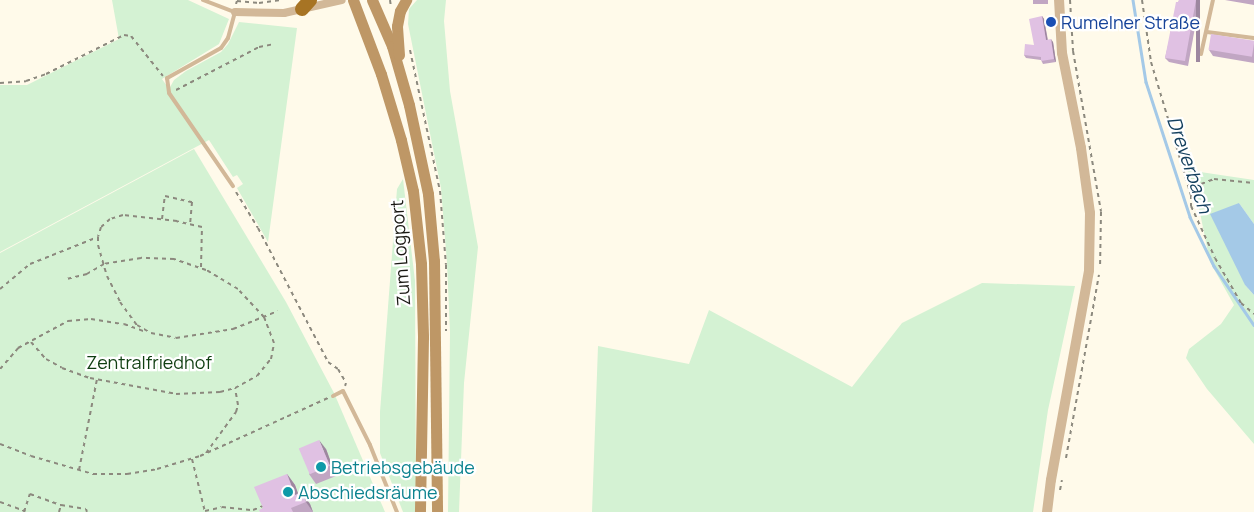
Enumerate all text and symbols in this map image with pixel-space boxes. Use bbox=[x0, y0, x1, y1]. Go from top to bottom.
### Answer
place label: Rumelner Straße bbox=[1061, 11, 1200, 33]
marker: Rumelner Straße bbox=[1045, 16, 1057, 28]
water label: Dreverbach bbox=[1162, 114, 1216, 216]
street label: Zum Logport bbox=[386, 199, 414, 307]
park label: Zentralfriedhof bbox=[86, 351, 212, 373]
place label: Betriebsgebäude bbox=[331, 456, 475, 478]
marker: Betriebsgebäude bbox=[315, 461, 327, 473]
place label: Abschiedsräume bbox=[298, 481, 437, 503]
marker: Abschiedsräume bbox=[282, 486, 294, 498]

